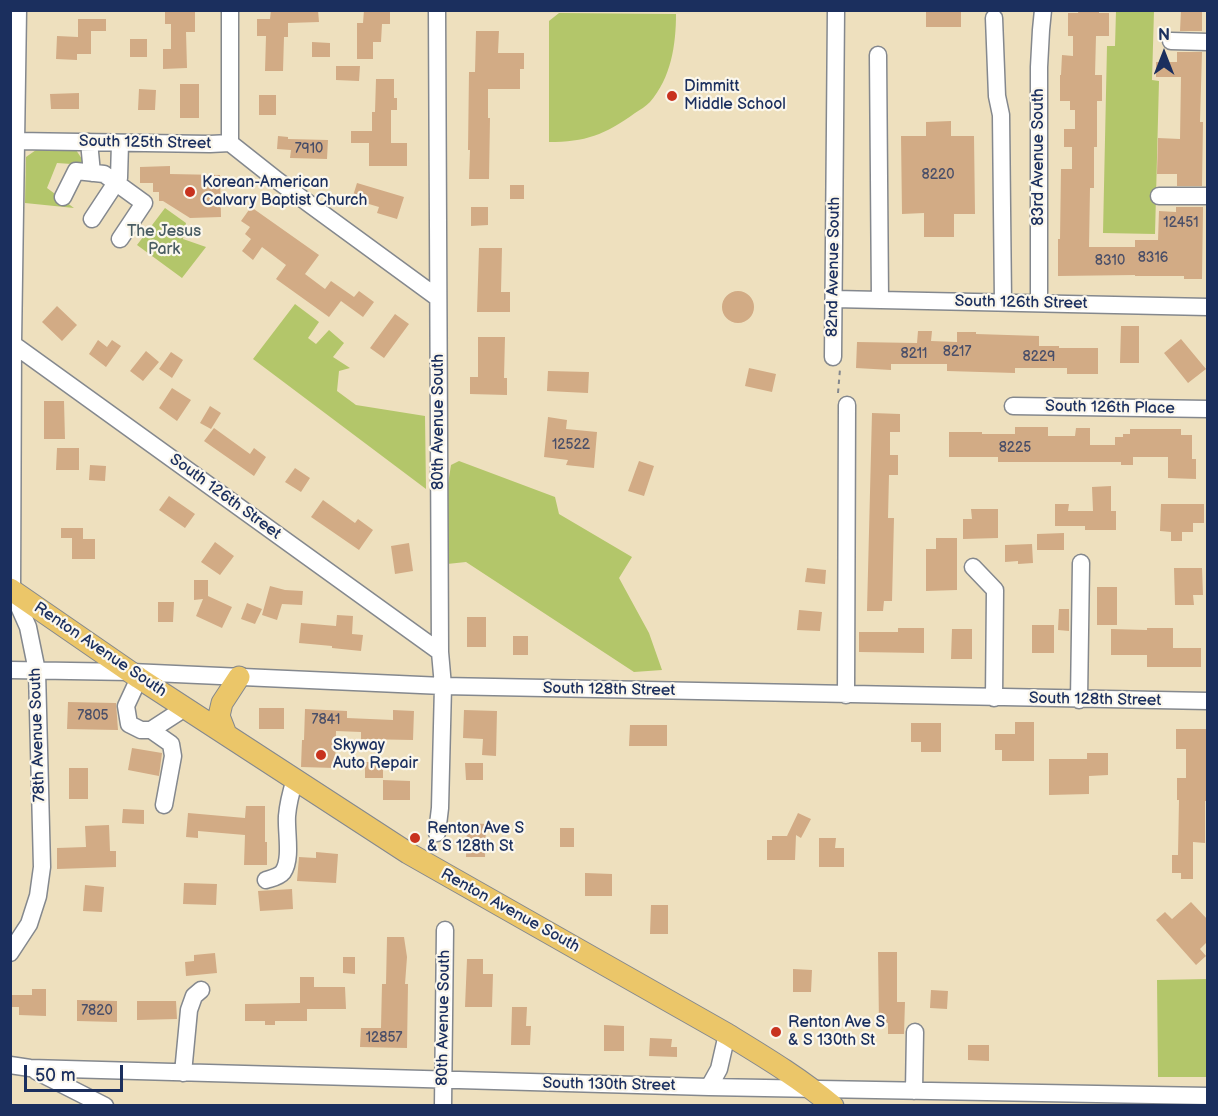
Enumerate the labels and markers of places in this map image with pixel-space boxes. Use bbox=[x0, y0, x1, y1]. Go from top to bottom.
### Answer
place label: Dimmitt Middle School bbox=[684, 77, 786, 115]
marker: Dimmitt Middle School bbox=[665, 89, 679, 103]
place label: Korean-American Calvary Baptist Church bbox=[202, 173, 367, 211]
marker: Korean-American Calvary Baptist Church bbox=[183, 185, 197, 199]
place label: Skyway Auto Repair bbox=[333, 736, 418, 774]
marker: Skyway Auto Repair bbox=[314, 748, 328, 762]
place label: Renton Ave S & S 128th St bbox=[427, 819, 524, 857]
marker: Renton Ave S & S 128th St bbox=[408, 831, 422, 845]
place label: Renton Ave S & S 130th St bbox=[788, 1013, 885, 1051]
marker: Renton Ave S & S 130th St bbox=[769, 1025, 783, 1039]

